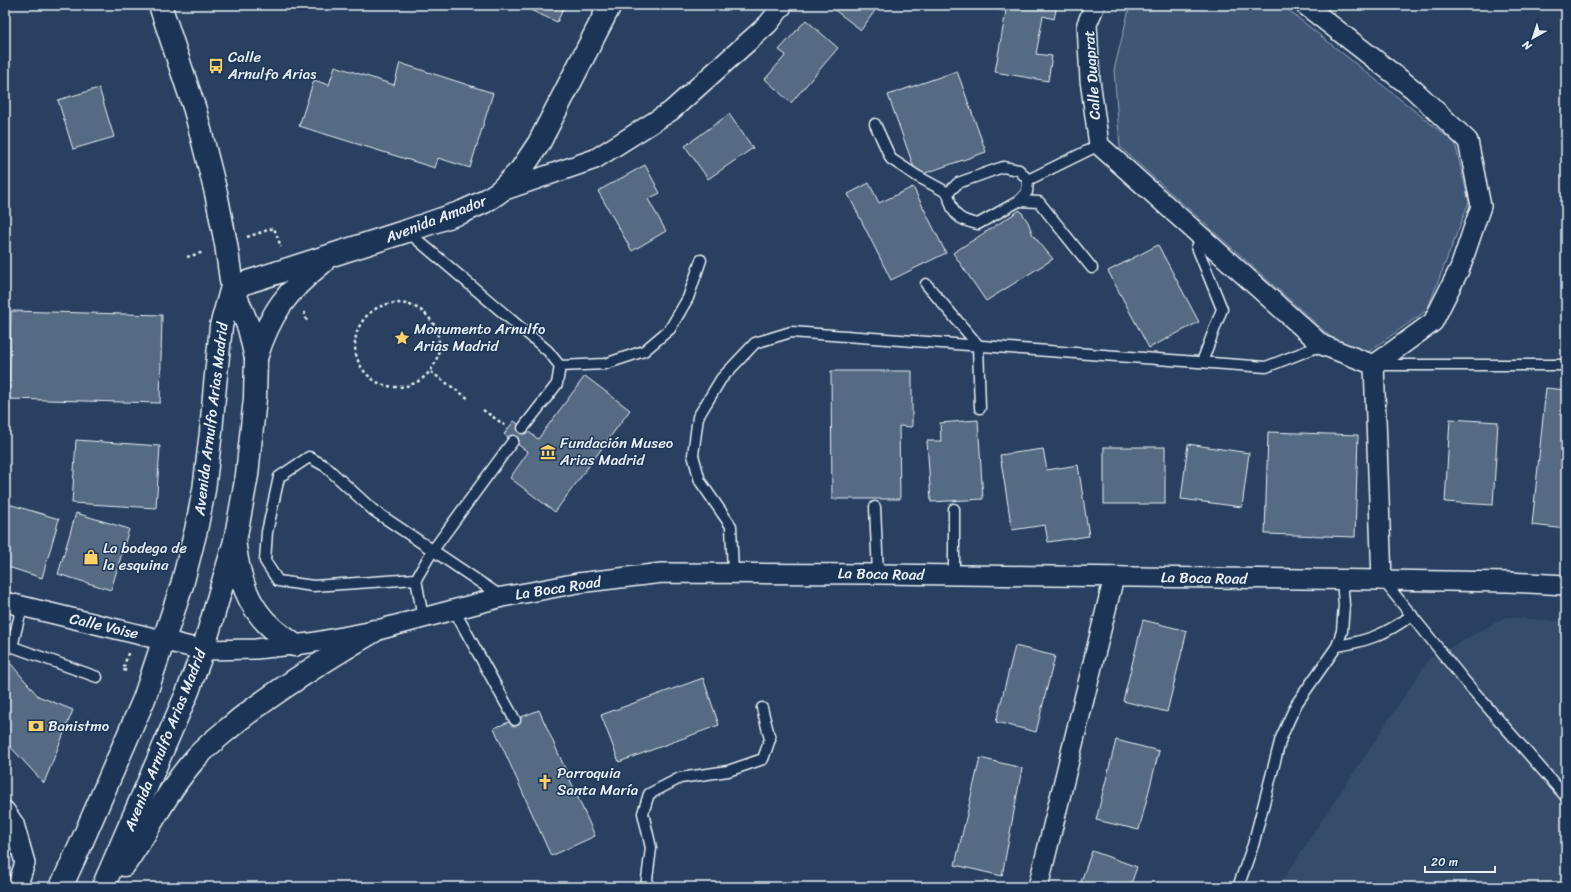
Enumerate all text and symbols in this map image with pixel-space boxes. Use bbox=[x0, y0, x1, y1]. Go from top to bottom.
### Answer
north arrow bbox=[1513, 18, 1553, 58]
street label: Calle Duaprat bbox=[1076, 29, 1108, 121]
text: N bbox=[1518, 35, 1537, 56]
place label: Calle Arnulfo Arias bbox=[227, 44, 317, 87]
bus stop icon: Calle Arnulfo Arias bbox=[207, 57, 225, 75]
street label: Avenida Amador bbox=[381, 187, 491, 251]
place label: Monumento Arnulfo Arias Madrid bbox=[413, 316, 546, 359]
street label: Avenida Arnulfo Arias Madrid bbox=[186, 320, 236, 518]
place icon: Monumento Arnulfo Arias Madrid bbox=[393, 329, 411, 347]
place label: Fundación Museo Arias Madrid bbox=[559, 430, 674, 473]
museum icon: Fundación Museo Arias Madrid bbox=[539, 443, 557, 461]
place label: La bodega de la esquina bbox=[103, 535, 187, 578]
shop icon: La bodega de la esquina bbox=[82, 548, 100, 566]
street label: La Boca Road bbox=[838, 560, 926, 588]
street label: La Boca Road bbox=[1161, 564, 1249, 592]
street label: La Boca Road bbox=[513, 568, 604, 608]
street label: Calle Voise bbox=[67, 605, 141, 647]
street label: Avenida Arnulfo Arias Madrid bbox=[116, 644, 214, 836]
place label: Banistmo bbox=[48, 713, 110, 739]
bank icon: Banistmo bbox=[27, 717, 45, 735]
place label: Parroquia Santa María bbox=[557, 760, 639, 803]
church icon: Parroquia Santa María bbox=[536, 773, 554, 791]
scale bar bbox=[1425, 848, 1495, 874]
text: 20 m bbox=[1431, 851, 1458, 873]

